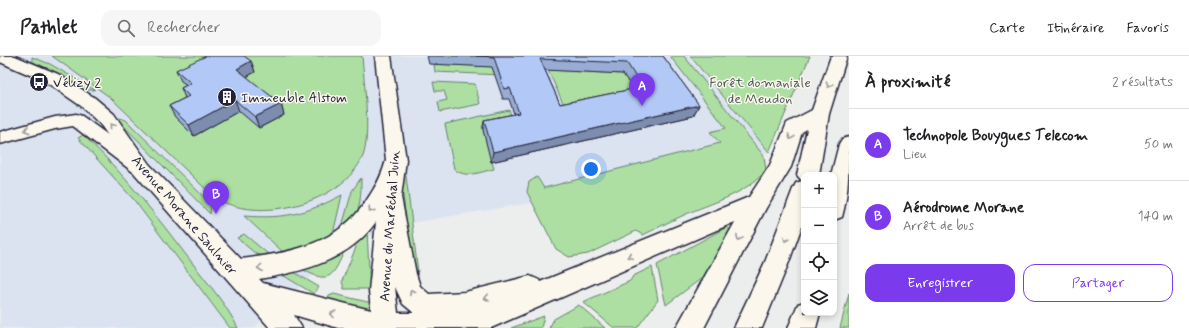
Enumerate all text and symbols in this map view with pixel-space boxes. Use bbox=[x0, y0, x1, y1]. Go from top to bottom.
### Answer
search box bbox=[101, 10, 381, 46]
text: Pathlet bbox=[20, 15, 77, 40]
icon: search bbox=[115, 17, 137, 39]
text: Rechercher bbox=[147, 18, 220, 38]
text: Carte bbox=[989, 19, 1025, 37]
text: Itinéraire bbox=[1047, 19, 1104, 37]
text: Favoris bbox=[1126, 19, 1169, 37]
bus stop icon: Vélizy 2 bbox=[28, 71, 50, 93]
text: À proximité bbox=[865, 71, 950, 93]
pin: A bbox=[629, 73, 655, 106]
place label: Vélizy 2 bbox=[53, 74, 101, 92]
park label: Forêt domaniale de Meudon bbox=[709, 74, 811, 108]
text: 2 résultats bbox=[1112, 74, 1173, 91]
one-way arrow bbox=[826, 81, 834, 88]
building icon: Immeuble Alstom bbox=[216, 86, 238, 108]
place label: Immeuble Alstom bbox=[241, 89, 347, 107]
one-way arrow bbox=[110, 123, 117, 130]
one-way arrow bbox=[24, 125, 31, 134]
text: Technopole Bouygues Telecom bbox=[903, 126, 1088, 146]
one-way arrow bbox=[787, 133, 795, 140]
text: A bbox=[874, 136, 882, 153]
text: 50 m bbox=[1144, 136, 1173, 153]
text: Lieu bbox=[903, 146, 927, 163]
street label: Avenue du Maréchal Juin bbox=[376, 150, 404, 302]
street label: Avenue Morane Saulnier bbox=[127, 152, 241, 279]
your location bbox=[581, 159, 601, 179]
map controls bbox=[801, 172, 837, 316]
button: + bbox=[801, 172, 837, 208]
pin: B bbox=[203, 181, 229, 214]
text: Aérodrome Morane bbox=[903, 198, 1024, 218]
one-way arrow bbox=[368, 206, 376, 213]
button: − bbox=[801, 208, 837, 244]
text: B bbox=[874, 208, 882, 225]
text: 140 m bbox=[1138, 208, 1173, 225]
text: Arrêt de bus bbox=[903, 218, 974, 235]
one-way arrow bbox=[736, 234, 743, 241]
one-way arrow bbox=[782, 236, 790, 243]
button: locate bbox=[801, 244, 837, 280]
one-way arrow bbox=[626, 252, 633, 260]
one-way arrow bbox=[257, 263, 263, 272]
button: Enregistrer bbox=[865, 264, 1015, 302]
button: Partager bbox=[1023, 264, 1173, 302]
button: layers bbox=[801, 280, 837, 316]
one-way arrow bbox=[409, 289, 416, 296]
one-way arrow bbox=[484, 293, 490, 301]
one-way arrow bbox=[330, 310, 336, 318]

